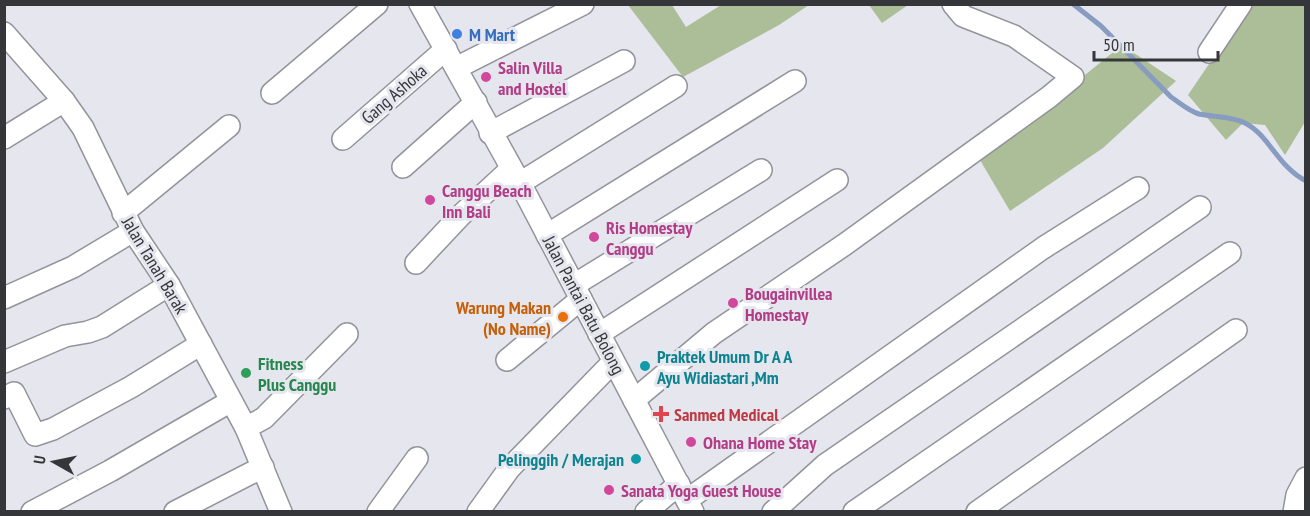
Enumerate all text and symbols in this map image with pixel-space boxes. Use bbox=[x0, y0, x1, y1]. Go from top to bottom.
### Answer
place label: M Mart bbox=[469, 23, 516, 46]
scale bar bbox=[1094, 24, 1218, 62]
marker: M Mart bbox=[450, 27, 464, 41]
text: 50 m bbox=[1103, 33, 1135, 56]
place label: Salin Villa and Hostel bbox=[498, 56, 567, 100]
street label: Gang Ashoka bbox=[356, 59, 432, 129]
marker: Salin Villa and Hostel bbox=[479, 70, 493, 84]
place label: Canggu Beach Inn Bali bbox=[442, 179, 532, 223]
marker: Canggu Beach Inn Bali bbox=[423, 193, 437, 207]
street label: Jalan Tanah Barak bbox=[116, 211, 193, 318]
place label: Ris Homestay Canggu bbox=[606, 216, 693, 260]
marker: Ris Homestay Canggu bbox=[587, 230, 601, 244]
street label: Jalan Pantai Batu Bolong bbox=[537, 231, 630, 378]
place label: Bougainvillea Homestay bbox=[745, 282, 833, 326]
place label: Warung Makan (No Name) bbox=[455, 296, 551, 340]
marker: Bougainvillea Homestay bbox=[726, 296, 740, 310]
marker: Warung Makan (No Name) bbox=[556, 310, 570, 324]
place label: Praktek Umum Dr A A Ayu Widiastari ,Mm bbox=[656, 345, 793, 389]
place label: Fitness Plus Canggu bbox=[258, 352, 336, 396]
marker: Praktek Umum Dr A A Ayu Widiastari ,Mm bbox=[638, 359, 652, 373]
marker: Fitness Plus Canggu bbox=[239, 366, 253, 380]
place label: Sanmed Medical bbox=[674, 403, 779, 426]
marker: Sanmed Medical bbox=[652, 405, 670, 423]
place label: Ohana Home Stay bbox=[703, 431, 817, 454]
north arrow bbox=[24, 432, 84, 492]
marker: Ohana Home Stay bbox=[684, 435, 698, 449]
place label: Pelinggih / Merajan bbox=[498, 448, 624, 471]
marker: Pelinggih / Merajan bbox=[629, 452, 643, 466]
text: U bbox=[29, 454, 50, 465]
place label: Sanata Yoga Guest House bbox=[621, 479, 782, 502]
marker: Sanata Yoga Guest House bbox=[602, 483, 616, 497]

